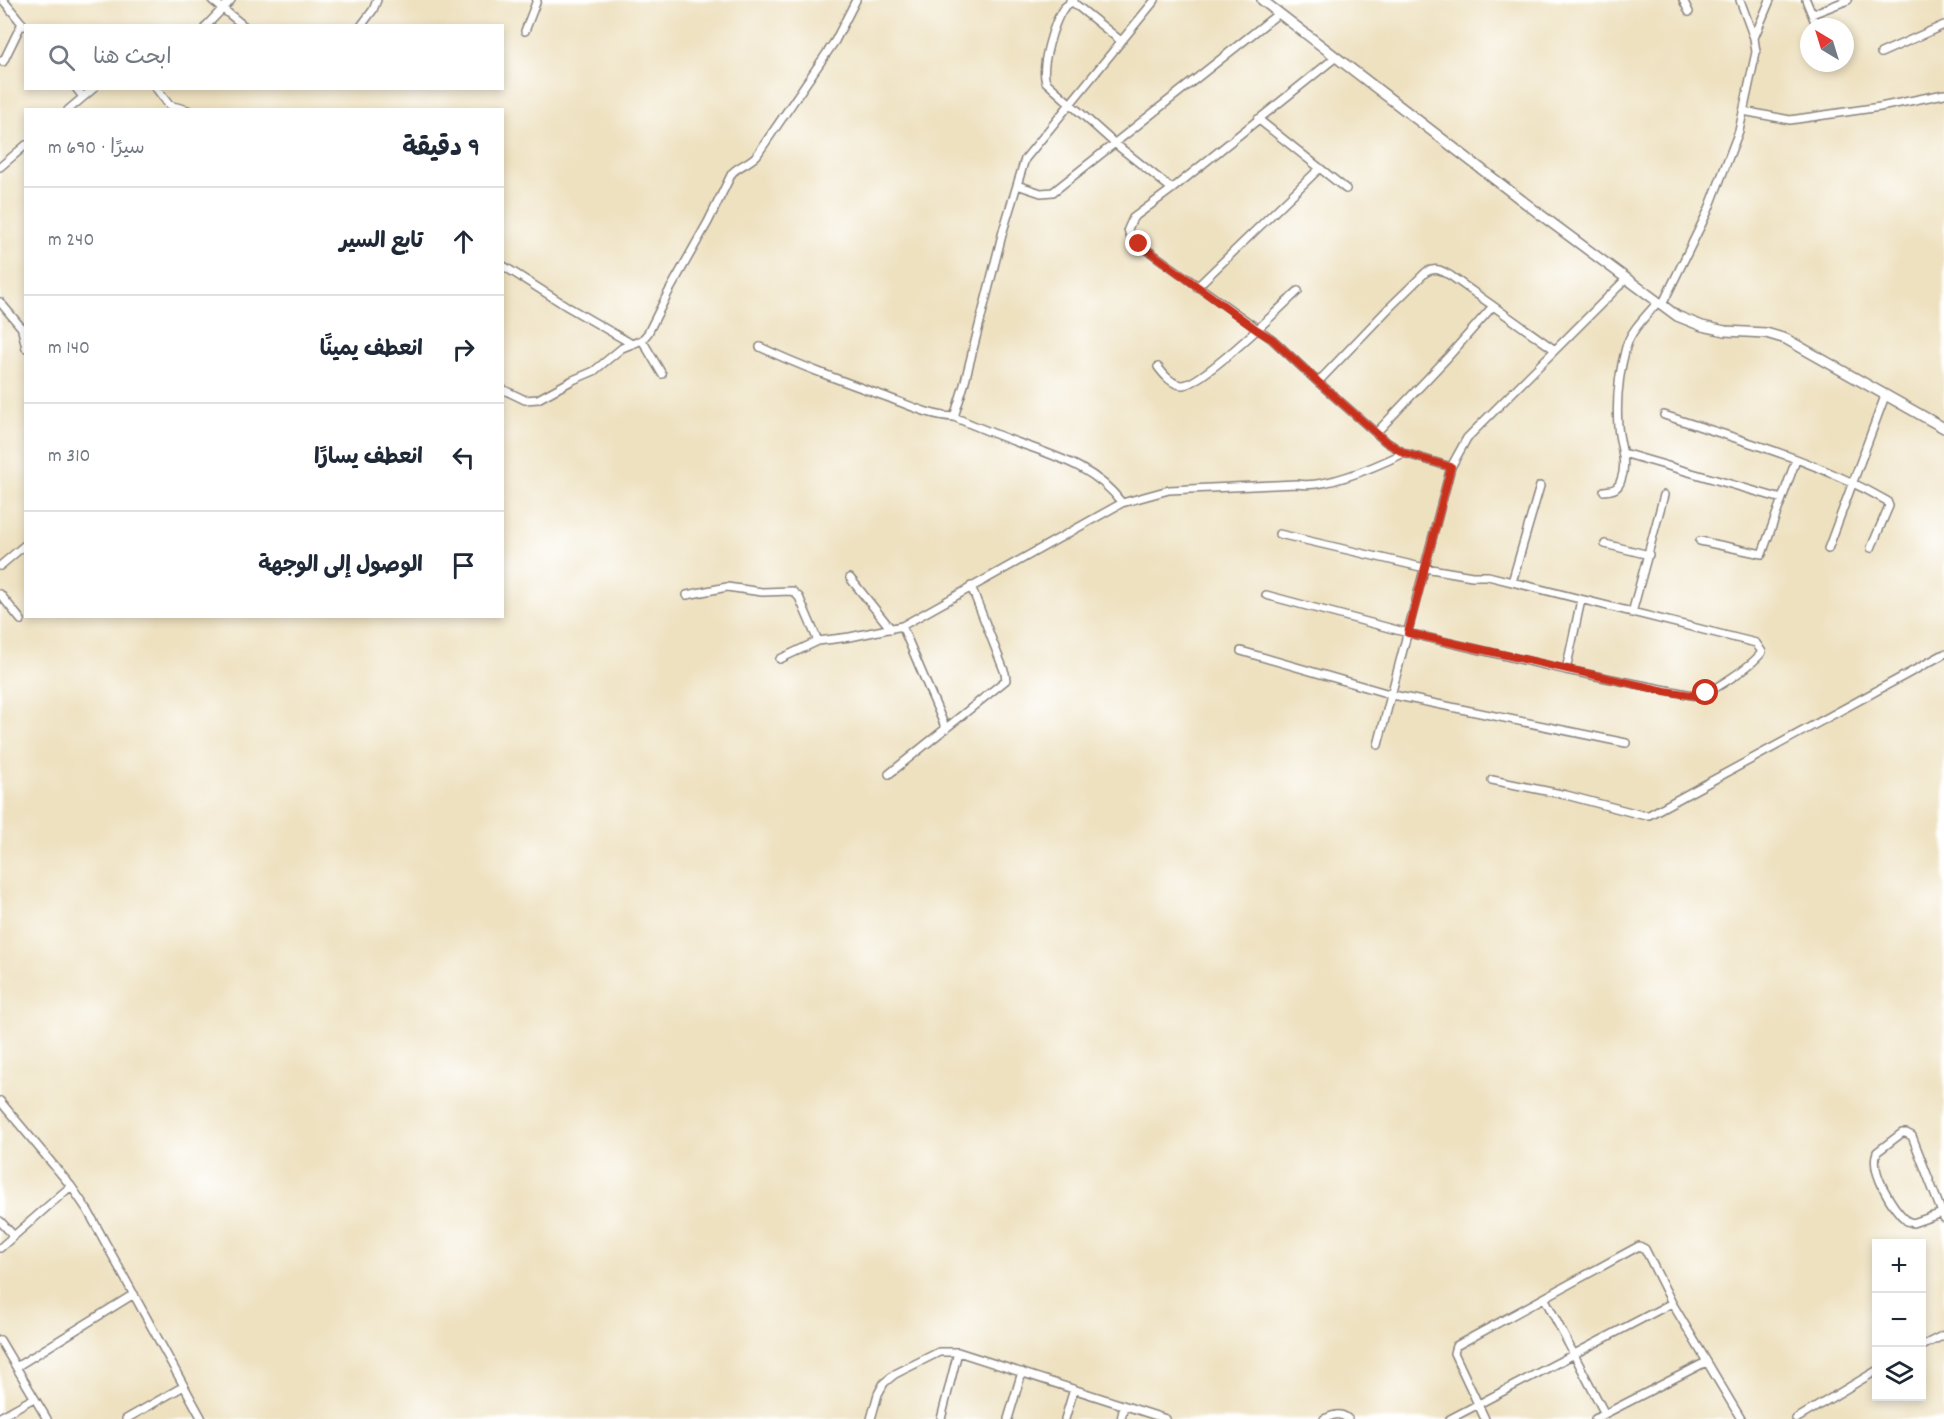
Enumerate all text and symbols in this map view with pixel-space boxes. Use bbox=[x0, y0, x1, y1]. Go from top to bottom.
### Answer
north arrow bbox=[1800, 18, 1854, 72]
search box bbox=[24, 24, 504, 90]
icon: search bbox=[45, 41, 78, 74]
text: ابحث هنا bbox=[93, 43, 172, 74]
text: 9 دقيقة bbox=[402, 131, 480, 168]
text: سيرًا · 690 m bbox=[48, 135, 145, 163]
icon: ahead bbox=[447, 225, 480, 258]
text: 240 m bbox=[48, 227, 94, 255]
text: تابع السير bbox=[340, 227, 423, 258]
route end bbox=[1125, 230, 1151, 256]
icon: right bbox=[447, 333, 480, 366]
text: 140 m bbox=[48, 335, 90, 363]
text: انعطف يمينًا bbox=[320, 335, 423, 366]
icon: left bbox=[447, 441, 480, 474]
text: 310 m bbox=[48, 443, 91, 471]
text: انعطف يسارًا bbox=[314, 443, 423, 474]
icon: arrive bbox=[447, 549, 480, 582]
text: الوصول إلى الوجهة bbox=[258, 551, 423, 582]
route start bbox=[1692, 679, 1718, 705]
map controls bbox=[1872, 1239, 1926, 1401]
button: + bbox=[1872, 1239, 1926, 1293]
button: − bbox=[1872, 1293, 1926, 1347]
button: layers bbox=[1872, 1347, 1926, 1401]

